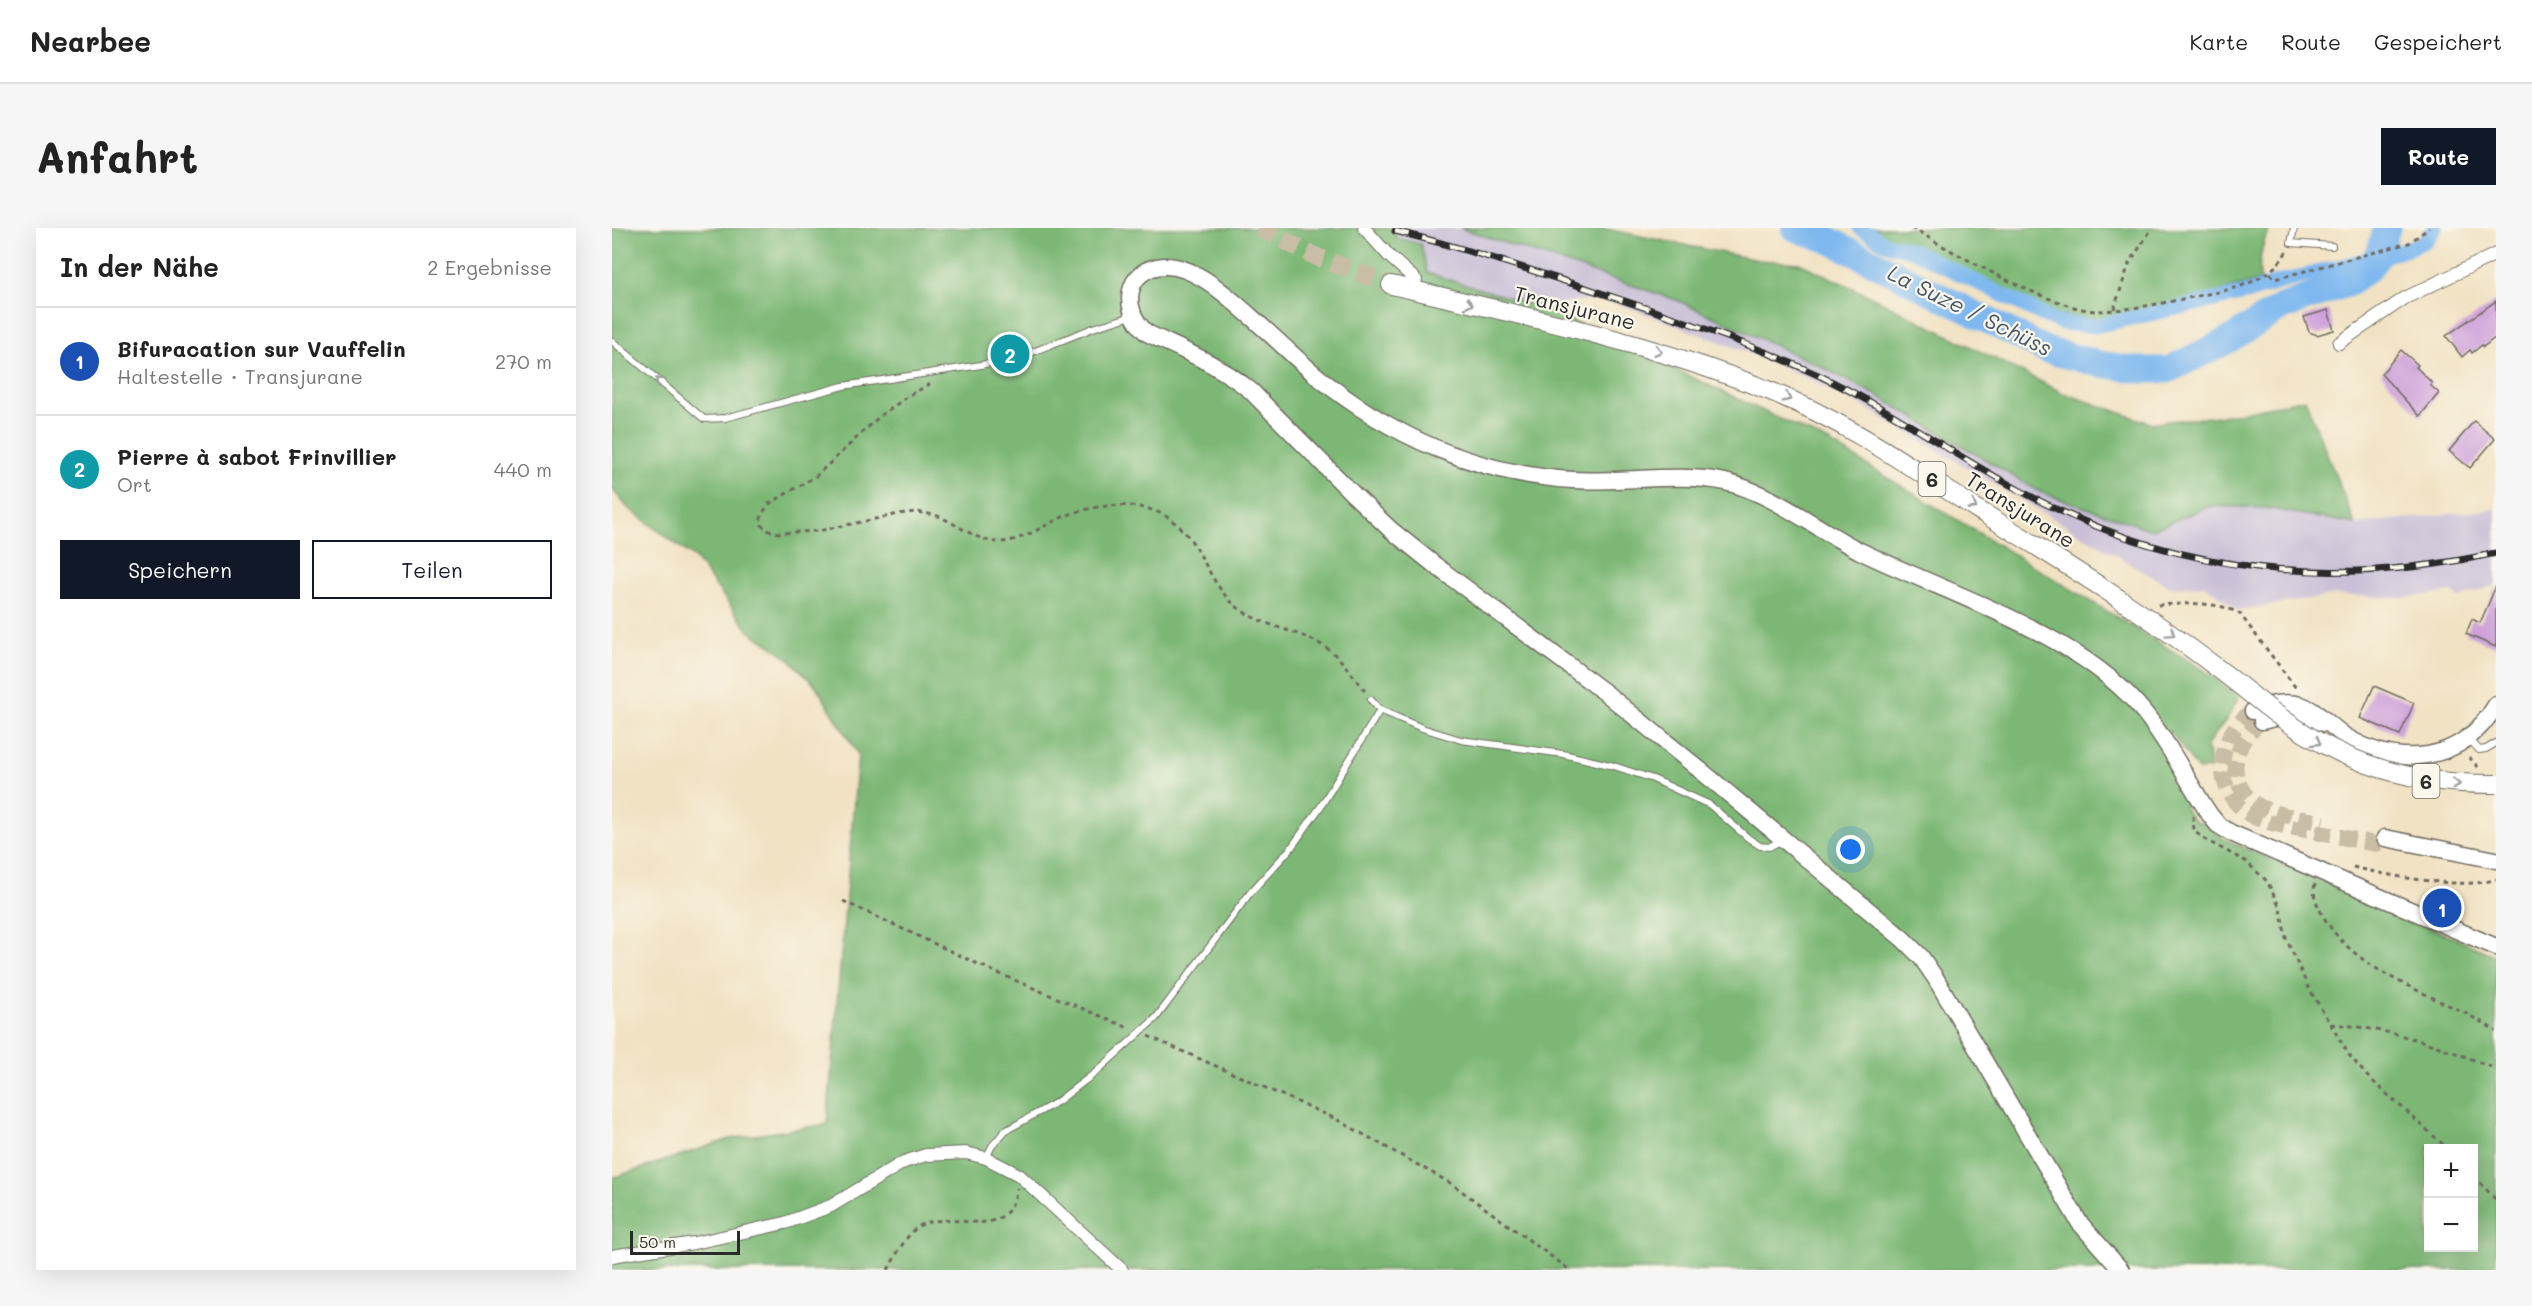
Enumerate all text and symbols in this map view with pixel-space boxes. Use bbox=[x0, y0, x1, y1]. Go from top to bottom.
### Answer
text: Nearbee bbox=[30, 23, 151, 59]
text: Karte bbox=[2190, 28, 2248, 55]
text: Route bbox=[2281, 28, 2341, 55]
text: Gespeichert bbox=[2374, 28, 2502, 55]
button: Route bbox=[2381, 128, 2496, 185]
text: Anfahrt bbox=[36, 129, 198, 184]
text: In der Nähe bbox=[60, 250, 219, 284]
text: 2 Ergebnisse bbox=[427, 254, 552, 280]
water label: La Suze / Schüss bbox=[1883, 258, 2057, 362]
street label: Transjurane bbox=[1512, 279, 1638, 335]
one-way arrow bbox=[1463, 296, 1473, 309]
pin: 2 bbox=[990, 332, 1030, 376]
text: Bifuracation sur Vauffelin bbox=[117, 334, 406, 363]
one-way arrow bbox=[1652, 344, 1663, 356]
text: 1 bbox=[75, 348, 84, 374]
text: 270 m bbox=[495, 348, 552, 374]
text: Haltestelle · Transjurane bbox=[117, 363, 363, 389]
one-way arrow bbox=[655, 378, 666, 389]
one-way arrow bbox=[1780, 391, 1791, 403]
text: Pierre à sabot Frinvillier bbox=[117, 442, 396, 471]
text: 2 bbox=[74, 456, 85, 482]
text: 440 m bbox=[494, 456, 552, 482]
road number: 6 bbox=[1918, 462, 1946, 496]
street label: Transjurane bbox=[1961, 465, 2081, 553]
text: Ort bbox=[117, 471, 152, 497]
one-way arrow bbox=[1967, 499, 1978, 510]
button: Speichern bbox=[60, 540, 300, 599]
button: Teilen bbox=[312, 540, 552, 599]
one-way arrow bbox=[2165, 626, 2176, 637]
one-way arrow bbox=[2311, 735, 2321, 747]
road number: 6 bbox=[2412, 764, 2440, 798]
one-way arrow bbox=[2452, 777, 2461, 790]
your location bbox=[1836, 835, 1865, 864]
pin: 1 bbox=[2422, 886, 2462, 930]
map controls bbox=[2424, 1144, 2478, 1252]
button: + bbox=[2424, 1144, 2478, 1198]
button: − bbox=[2424, 1198, 2478, 1252]
scale bar bbox=[630, 1228, 740, 1256]
text: 50 m bbox=[639, 1231, 676, 1252]

